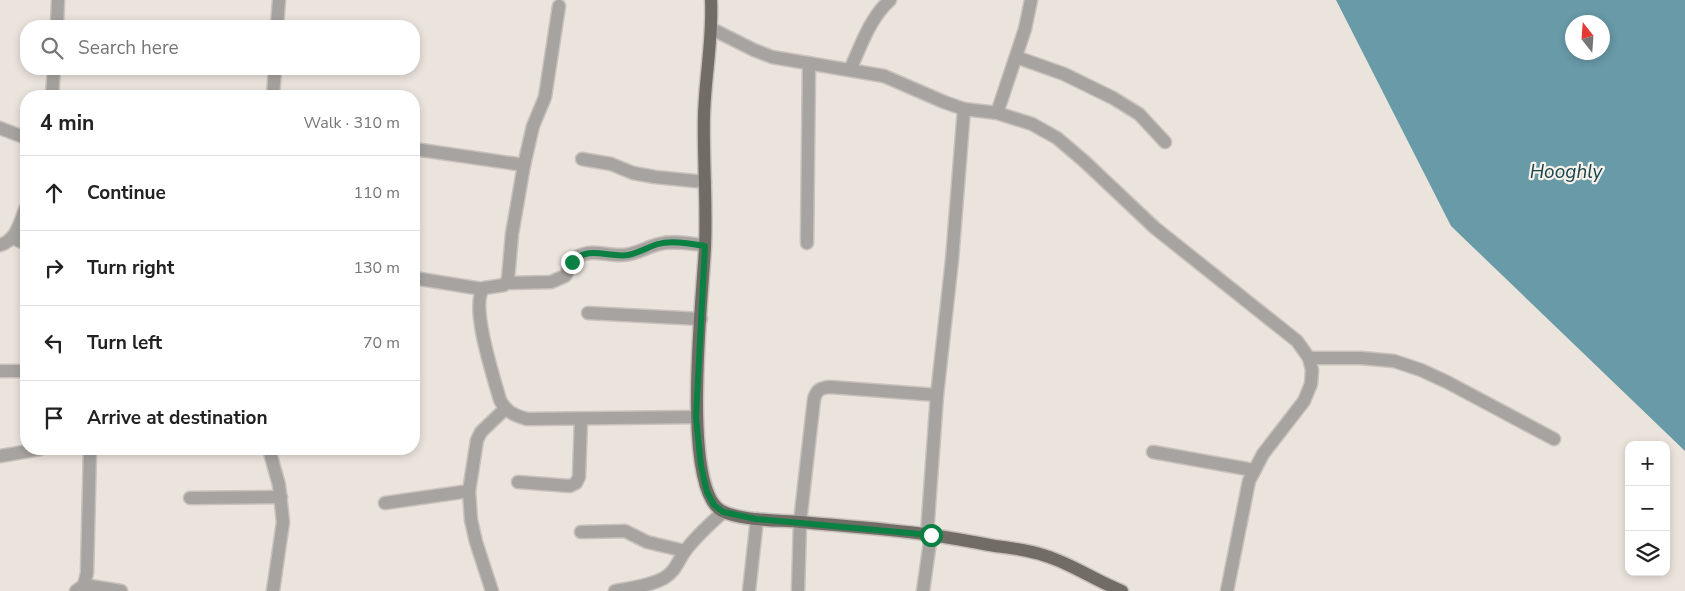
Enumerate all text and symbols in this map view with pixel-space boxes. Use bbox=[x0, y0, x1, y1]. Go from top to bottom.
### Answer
north arrow bbox=[1565, 15, 1610, 60]
search box bbox=[20, 20, 420, 75]
icon: search bbox=[38, 34, 66, 62]
text: Search here bbox=[78, 35, 179, 61]
text: 4 min bbox=[40, 109, 94, 137]
text: Walk · 310 m bbox=[304, 112, 400, 134]
water label: Hooghly bbox=[1530, 159, 1604, 185]
icon: ahead bbox=[40, 179, 68, 207]
text: Continue bbox=[87, 180, 166, 206]
text: 110 m bbox=[353, 182, 400, 204]
route end bbox=[561, 251, 584, 274]
icon: right bbox=[40, 254, 68, 282]
text: Turn right bbox=[87, 255, 174, 281]
text: 130 m bbox=[353, 257, 400, 279]
icon: left bbox=[40, 329, 68, 357]
text: Turn left bbox=[87, 330, 162, 356]
text: 70 m bbox=[363, 332, 400, 354]
icon: arrive bbox=[40, 404, 68, 432]
text: Arrive at destination bbox=[87, 405, 268, 431]
map controls bbox=[1625, 441, 1670, 576]
button: + bbox=[1625, 441, 1670, 486]
button: − bbox=[1625, 486, 1670, 531]
route start bbox=[920, 524, 943, 547]
button: layers bbox=[1625, 531, 1670, 576]

